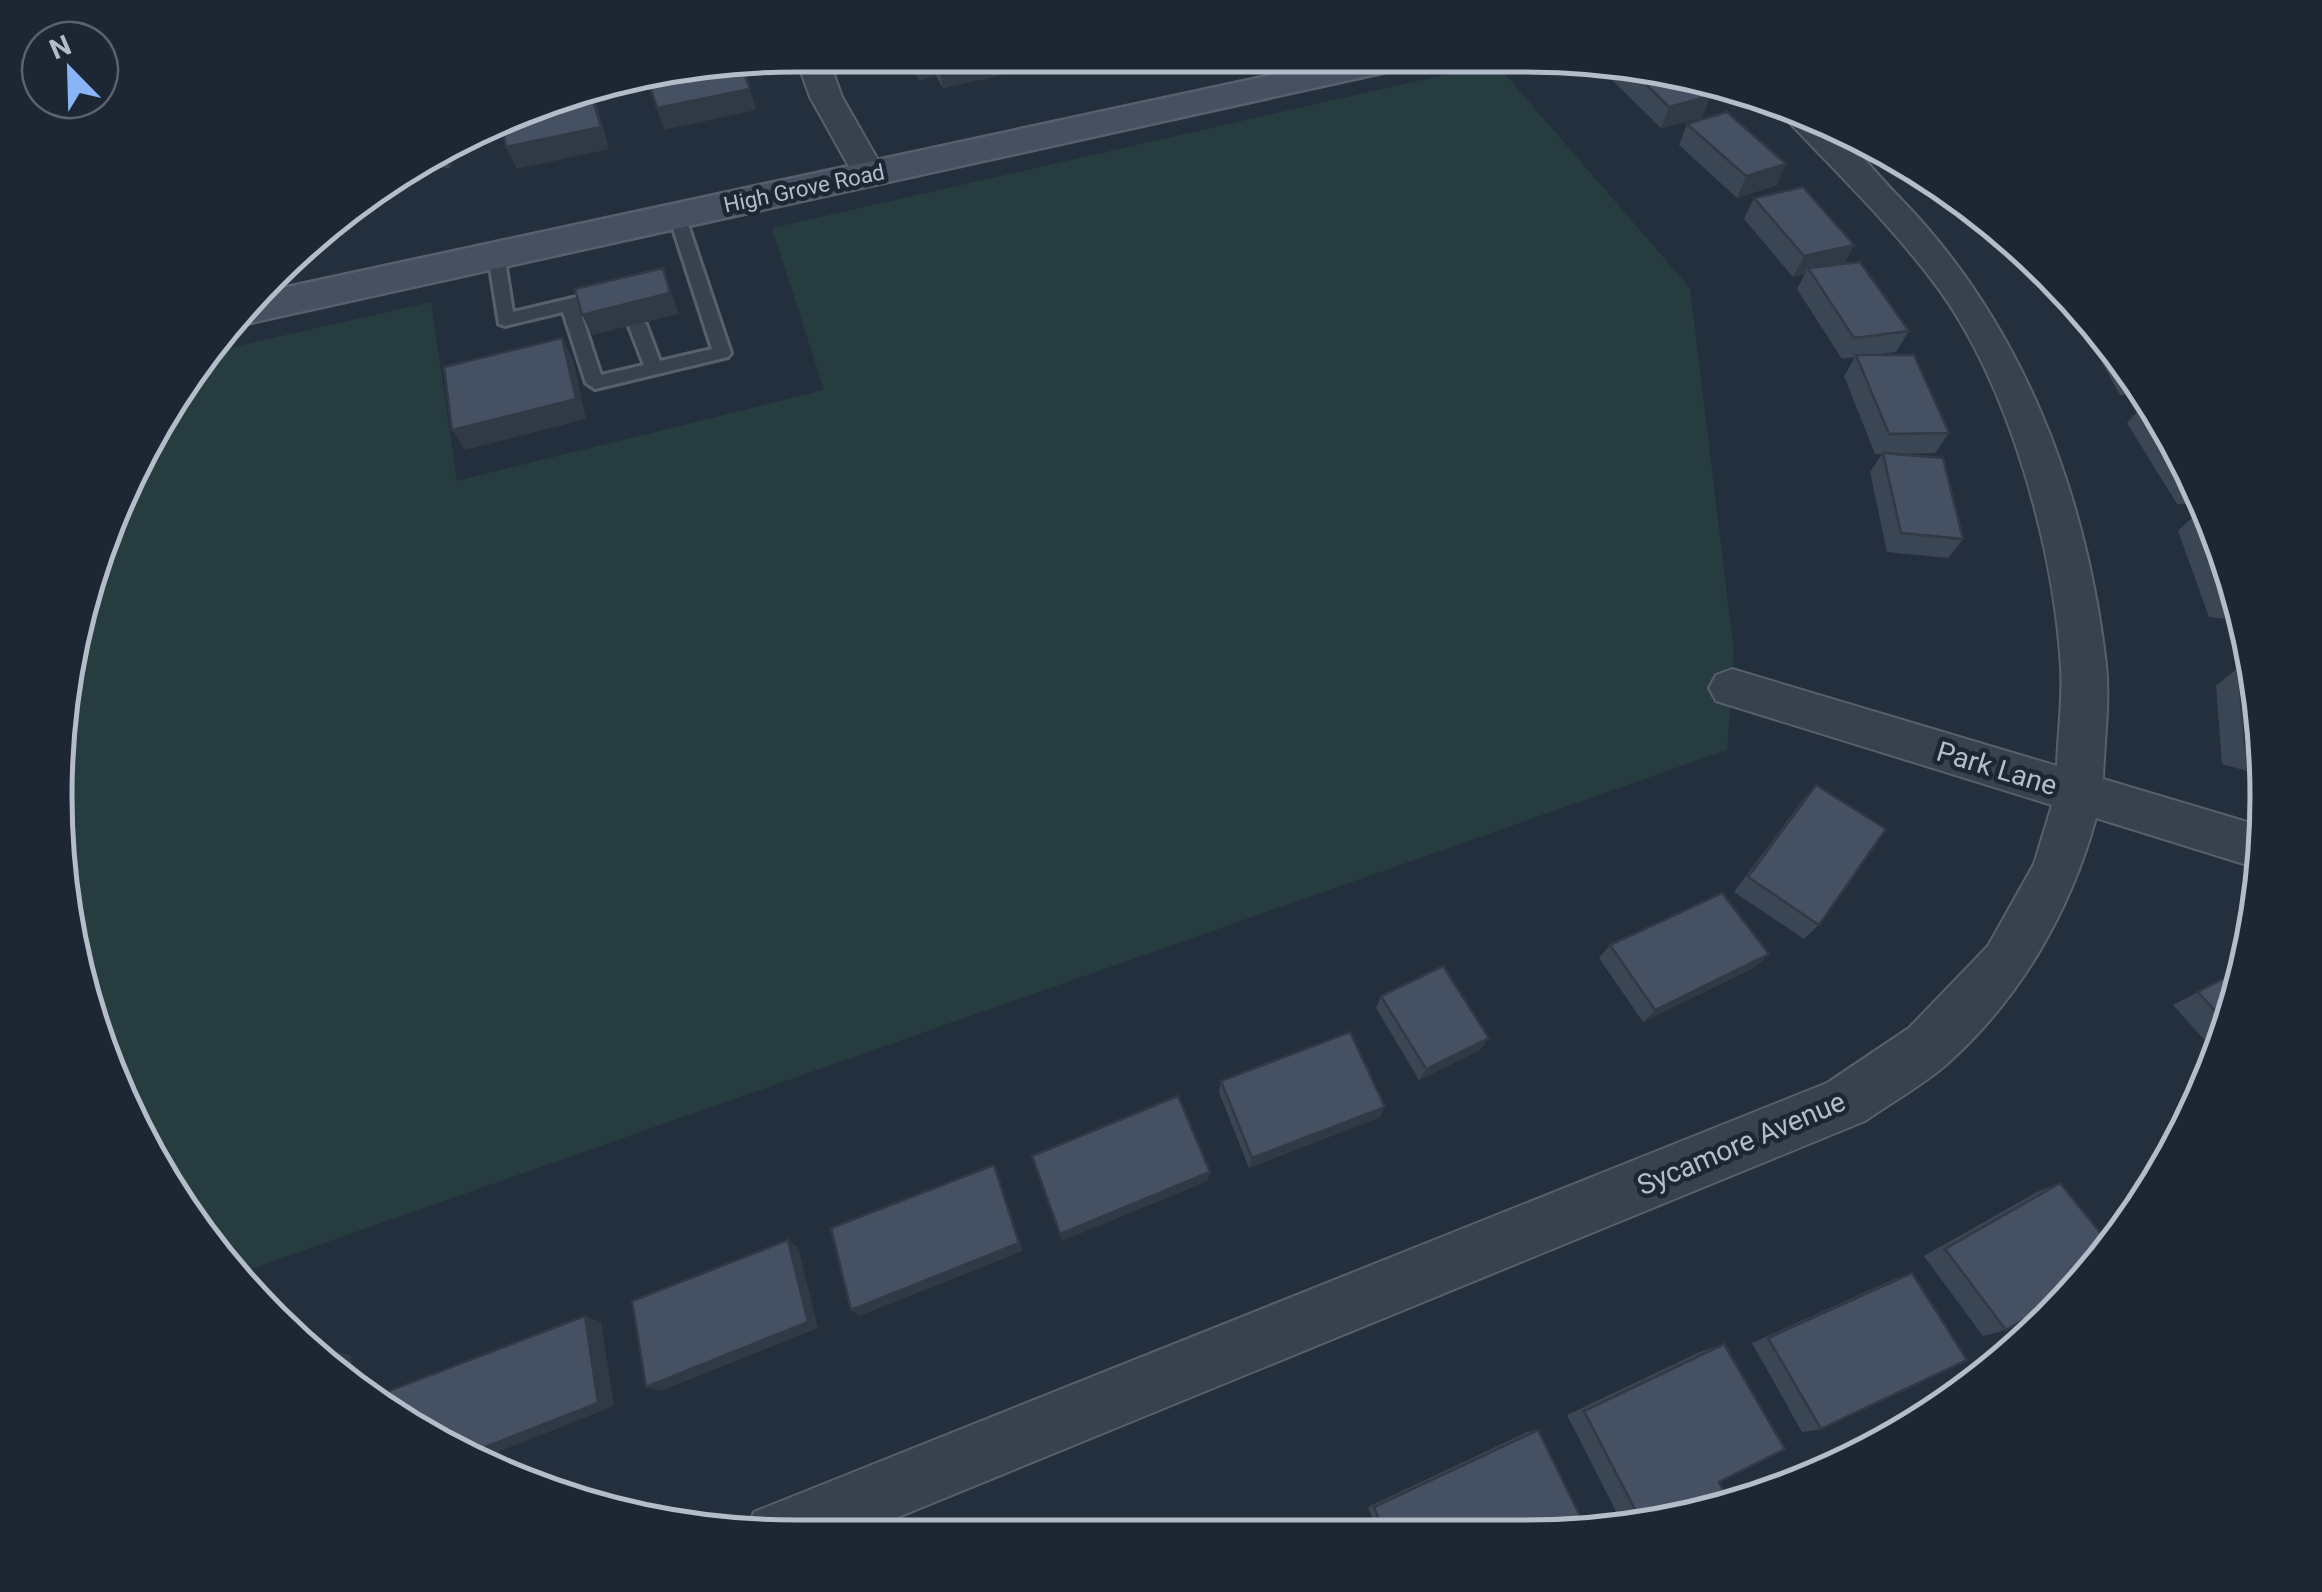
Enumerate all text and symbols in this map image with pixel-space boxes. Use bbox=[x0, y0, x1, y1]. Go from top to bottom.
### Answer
north arrow bbox=[20, 20, 120, 120]
text: N bbox=[45, 28, 76, 66]
street label: High Grove Road bbox=[721, 159, 887, 218]
street label: Park Lane bbox=[1933, 735, 2061, 802]
street label: Sycamore Avenue bbox=[1632, 1085, 1850, 1202]

